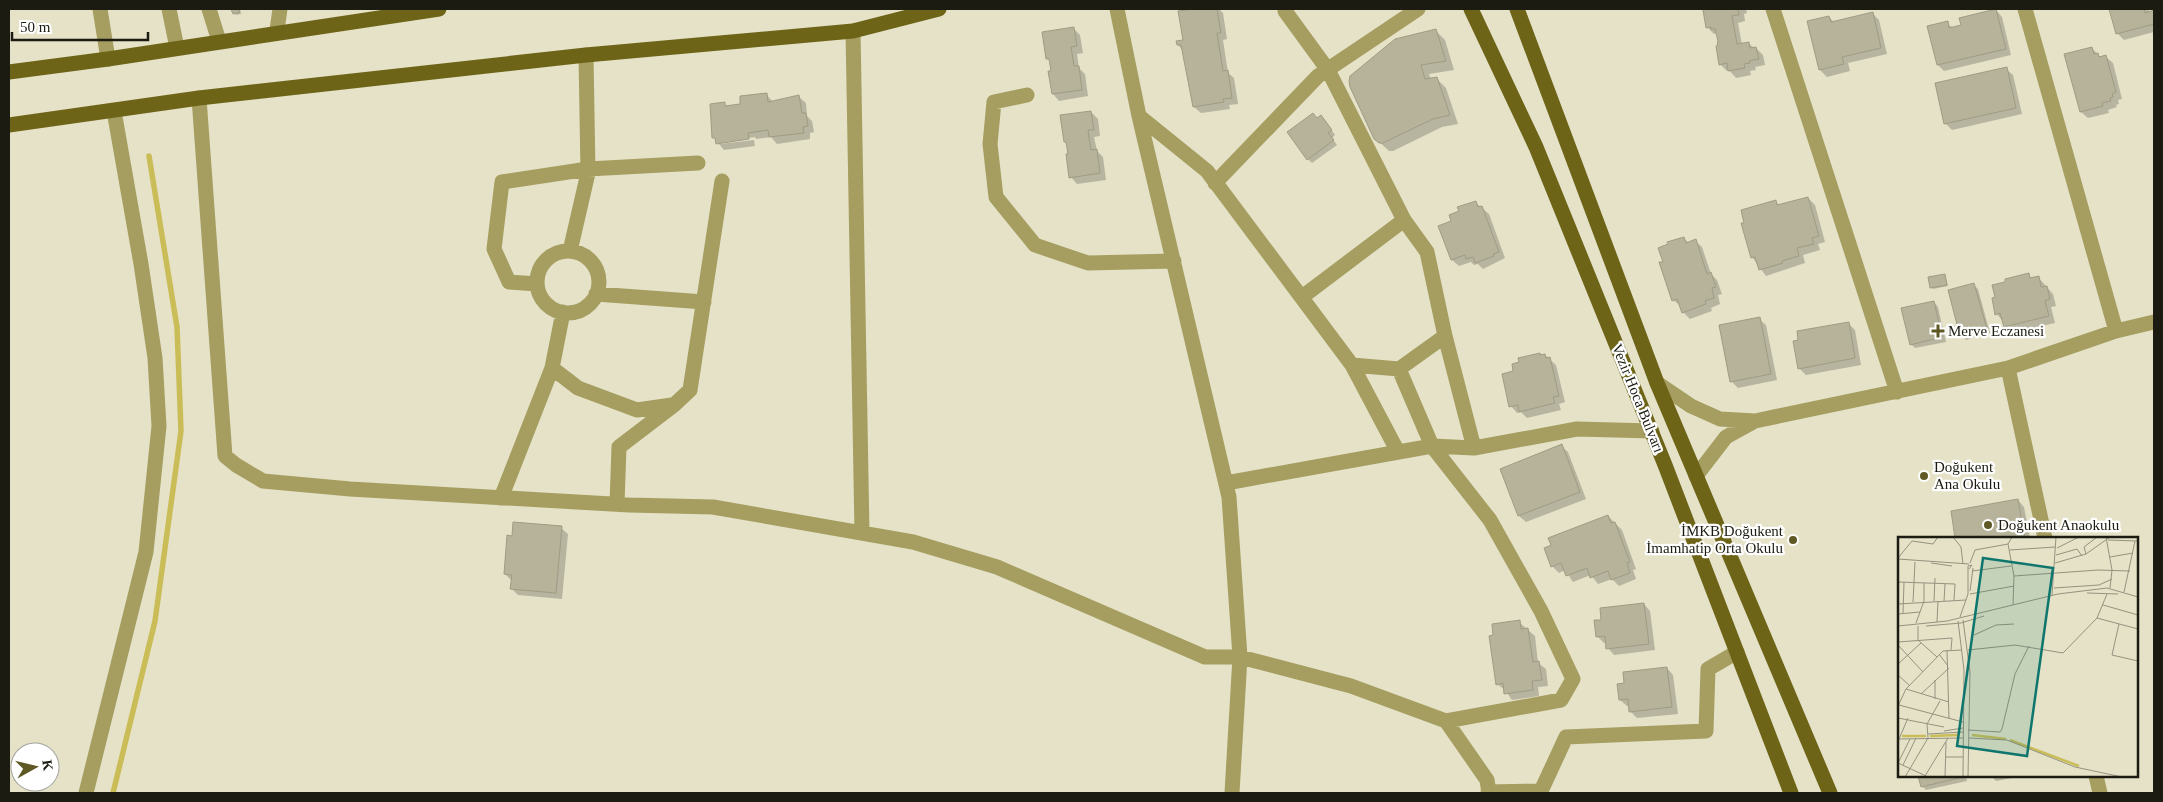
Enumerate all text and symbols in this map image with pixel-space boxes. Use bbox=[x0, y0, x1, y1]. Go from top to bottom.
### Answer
scale bar bbox=[12, 10, 149, 42]
text: 50 m bbox=[20, 19, 51, 35]
place label: Merve Eczanesi bbox=[1948, 323, 2044, 339]
marker: Merve Eczanesi bbox=[1932, 325, 1944, 337]
street label: Vezir Hoca Bulvarı bbox=[1609, 341, 1667, 455]
place label: Doğukent Ana Okulu bbox=[1934, 459, 2001, 492]
marker: Doğukent Ana Okulu bbox=[1918, 470, 1930, 482]
place label: Doğukent Anaokulu bbox=[1998, 517, 2120, 533]
marker: Doğukent Anaokulu bbox=[1982, 519, 1994, 531]
place label: İMKB Doğukent İmamhatip Orta Okulu bbox=[1646, 523, 1784, 556]
marker: İMKB Doğukent İmamhatip Orta Okulu bbox=[1787, 534, 1799, 546]
inset map bbox=[1898, 537, 2138, 777]
north arrow bbox=[10, 742, 60, 792]
text: K bbox=[39, 759, 56, 772]

